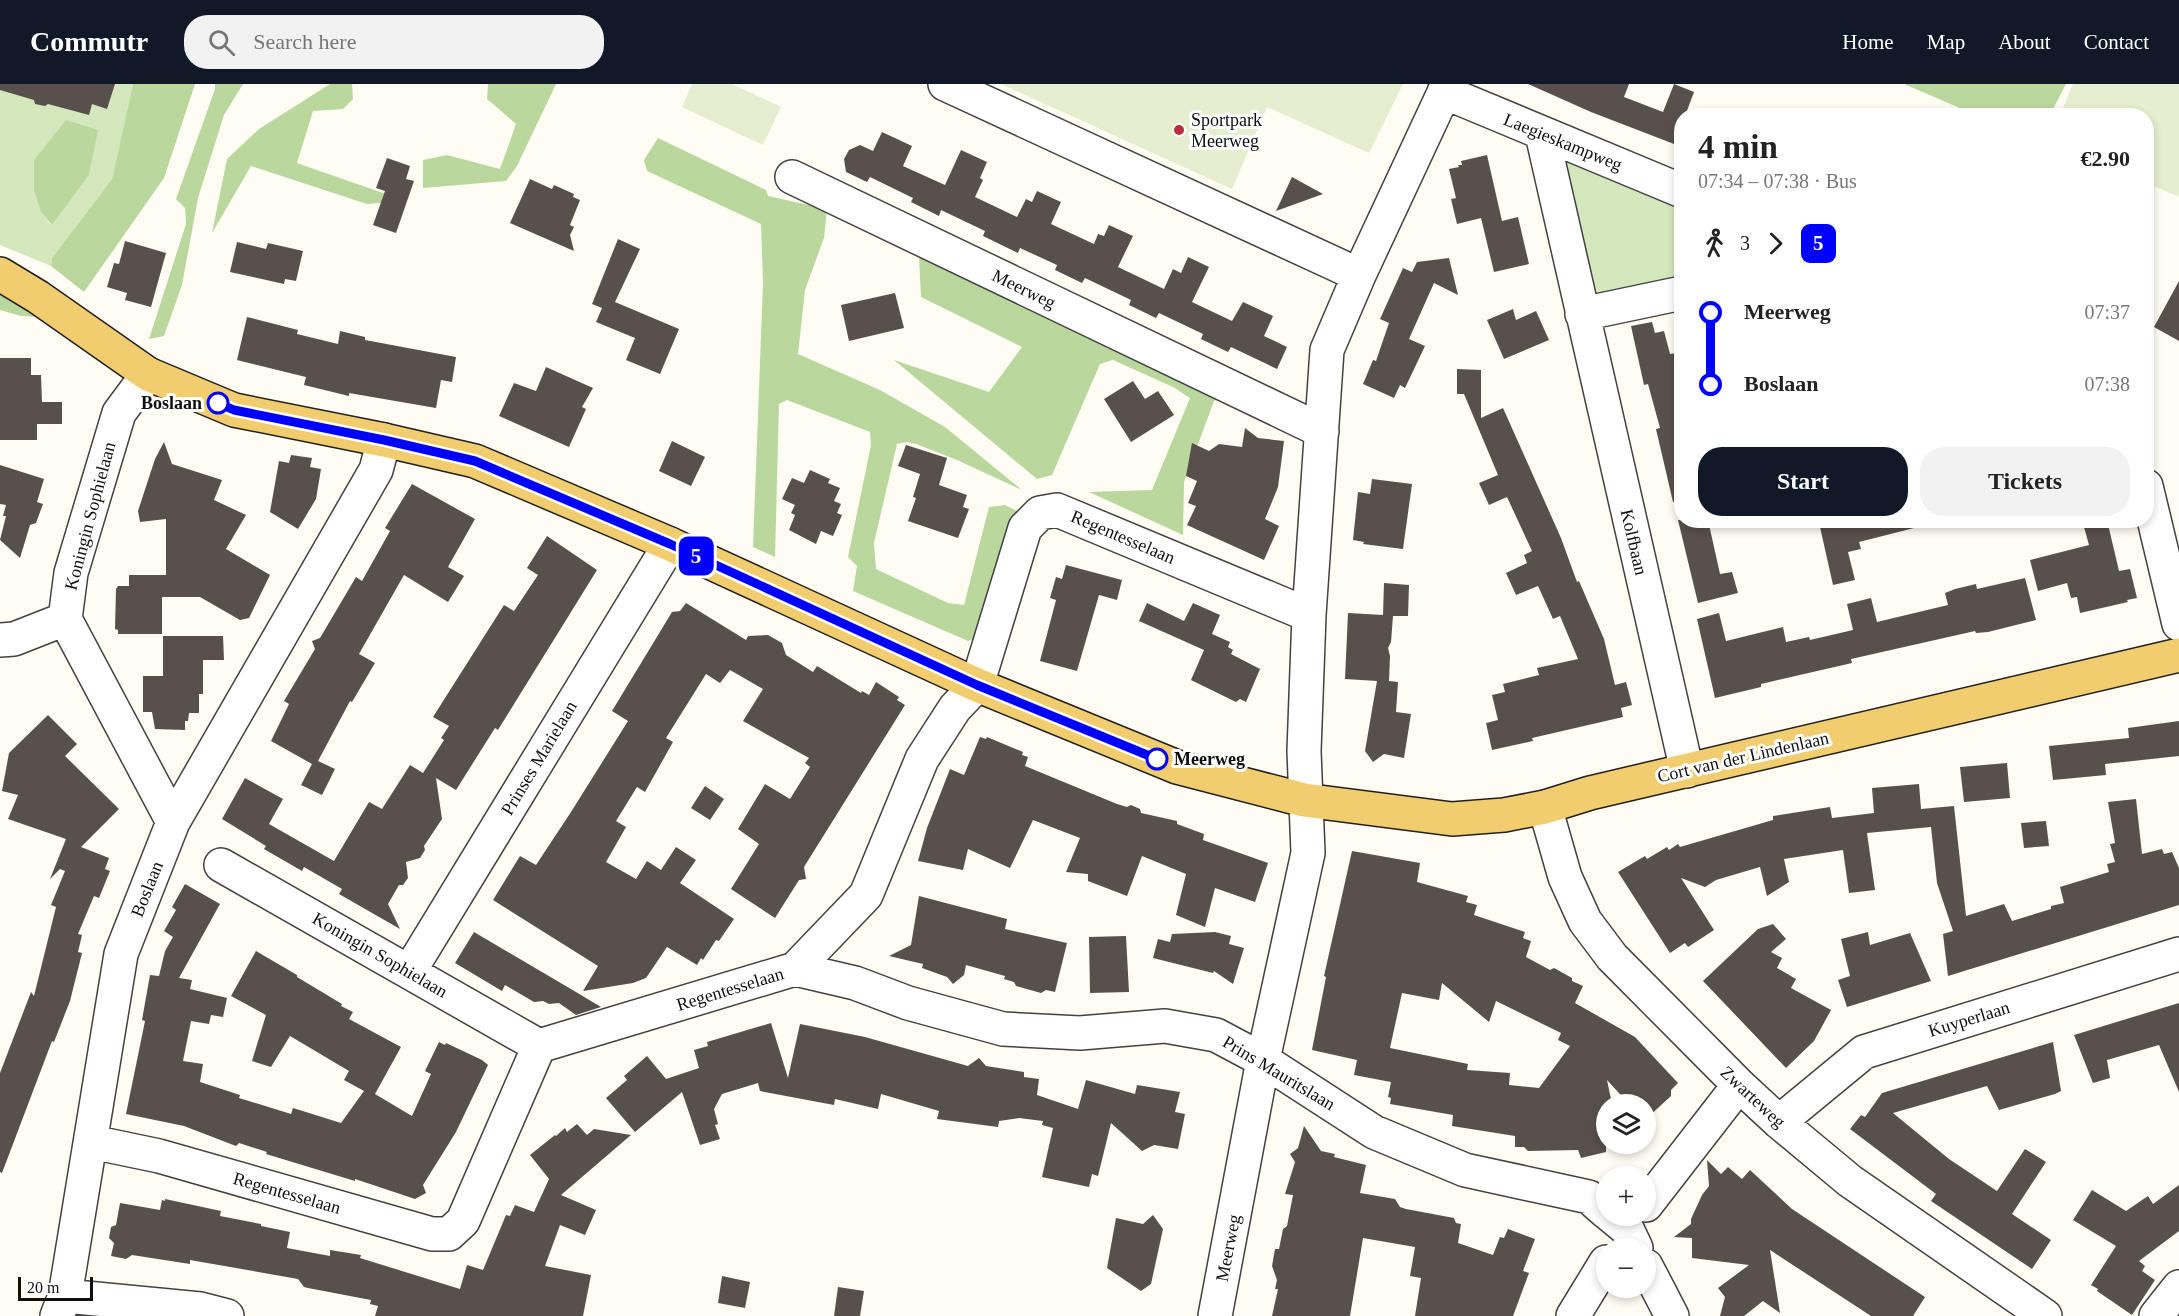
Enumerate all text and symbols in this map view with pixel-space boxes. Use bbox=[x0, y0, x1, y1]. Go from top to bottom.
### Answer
search box bbox=[184, 15, 604, 69]
text: Commutr bbox=[30, 26, 148, 57]
icon: search bbox=[205, 26, 238, 59]
text: Search here bbox=[253, 29, 356, 54]
text: Home bbox=[1842, 30, 1894, 54]
text: Map bbox=[1927, 30, 1965, 54]
text: About bbox=[1998, 30, 2051, 54]
text: Contact bbox=[2084, 30, 2149, 54]
street label: Laegieskampweg bbox=[1501, 109, 1625, 175]
place label: Sportpark Meerweg bbox=[1191, 110, 1262, 151]
marker: Sportpark Meerweg bbox=[1172, 123, 1186, 137]
text: 4 min bbox=[1698, 129, 1778, 165]
text: €2.90 bbox=[2081, 146, 2130, 171]
text: 07:34 – 07:38 · Bus bbox=[1698, 170, 1857, 192]
icon: walk bbox=[1698, 227, 1731, 260]
icon: forward bbox=[1759, 227, 1792, 260]
text: 5 bbox=[1813, 231, 1824, 255]
text: 3 bbox=[1740, 232, 1750, 254]
street label: Meerweg bbox=[989, 265, 1059, 313]
text: Meerweg bbox=[1744, 299, 1831, 324]
text: 07:37 bbox=[2084, 301, 2130, 323]
text: Boslaan bbox=[1744, 371, 1819, 396]
text: 07:38 bbox=[2084, 373, 2130, 395]
marker: Boslaan bbox=[207, 392, 229, 414]
place label: Boslaan bbox=[141, 393, 202, 413]
street label: Koningin Sophielaan bbox=[61, 440, 119, 592]
button: Start bbox=[1698, 447, 1908, 516]
button: Tickets bbox=[1920, 447, 2130, 516]
street label: Regentesselaan bbox=[1068, 506, 1178, 568]
street label: Kolfbaan bbox=[1617, 507, 1651, 577]
line badge: 5 bbox=[676, 536, 716, 576]
text: 5 bbox=[691, 544, 701, 568]
street label: Prinses Marielaan bbox=[497, 697, 581, 819]
street label: Cort van der Lindenlaan bbox=[1655, 728, 1831, 786]
marker: Meerweg bbox=[1146, 748, 1168, 770]
place label: Meerweg bbox=[1174, 749, 1245, 769]
street label: Boslaan bbox=[127, 858, 167, 920]
street label: Koningin Sophielaan bbox=[309, 908, 451, 1002]
street label: Regentesselaan bbox=[674, 963, 786, 1015]
street label: Kuyperlaan bbox=[1926, 997, 2012, 1041]
street label: Prins Mauritslaan bbox=[1219, 1032, 1339, 1114]
street label: Zwarteweg bbox=[1717, 1062, 1789, 1132]
map controls bbox=[1596, 1094, 1656, 1298]
button: layers bbox=[1596, 1094, 1656, 1154]
button: + bbox=[1596, 1166, 1656, 1226]
street label: Regentesselaan bbox=[231, 1168, 343, 1218]
street label: Meerweg bbox=[1212, 1213, 1244, 1283]
button: − bbox=[1596, 1238, 1656, 1298]
scale bar bbox=[18, 1274, 93, 1302]
text: 20 m bbox=[27, 1279, 59, 1296]

